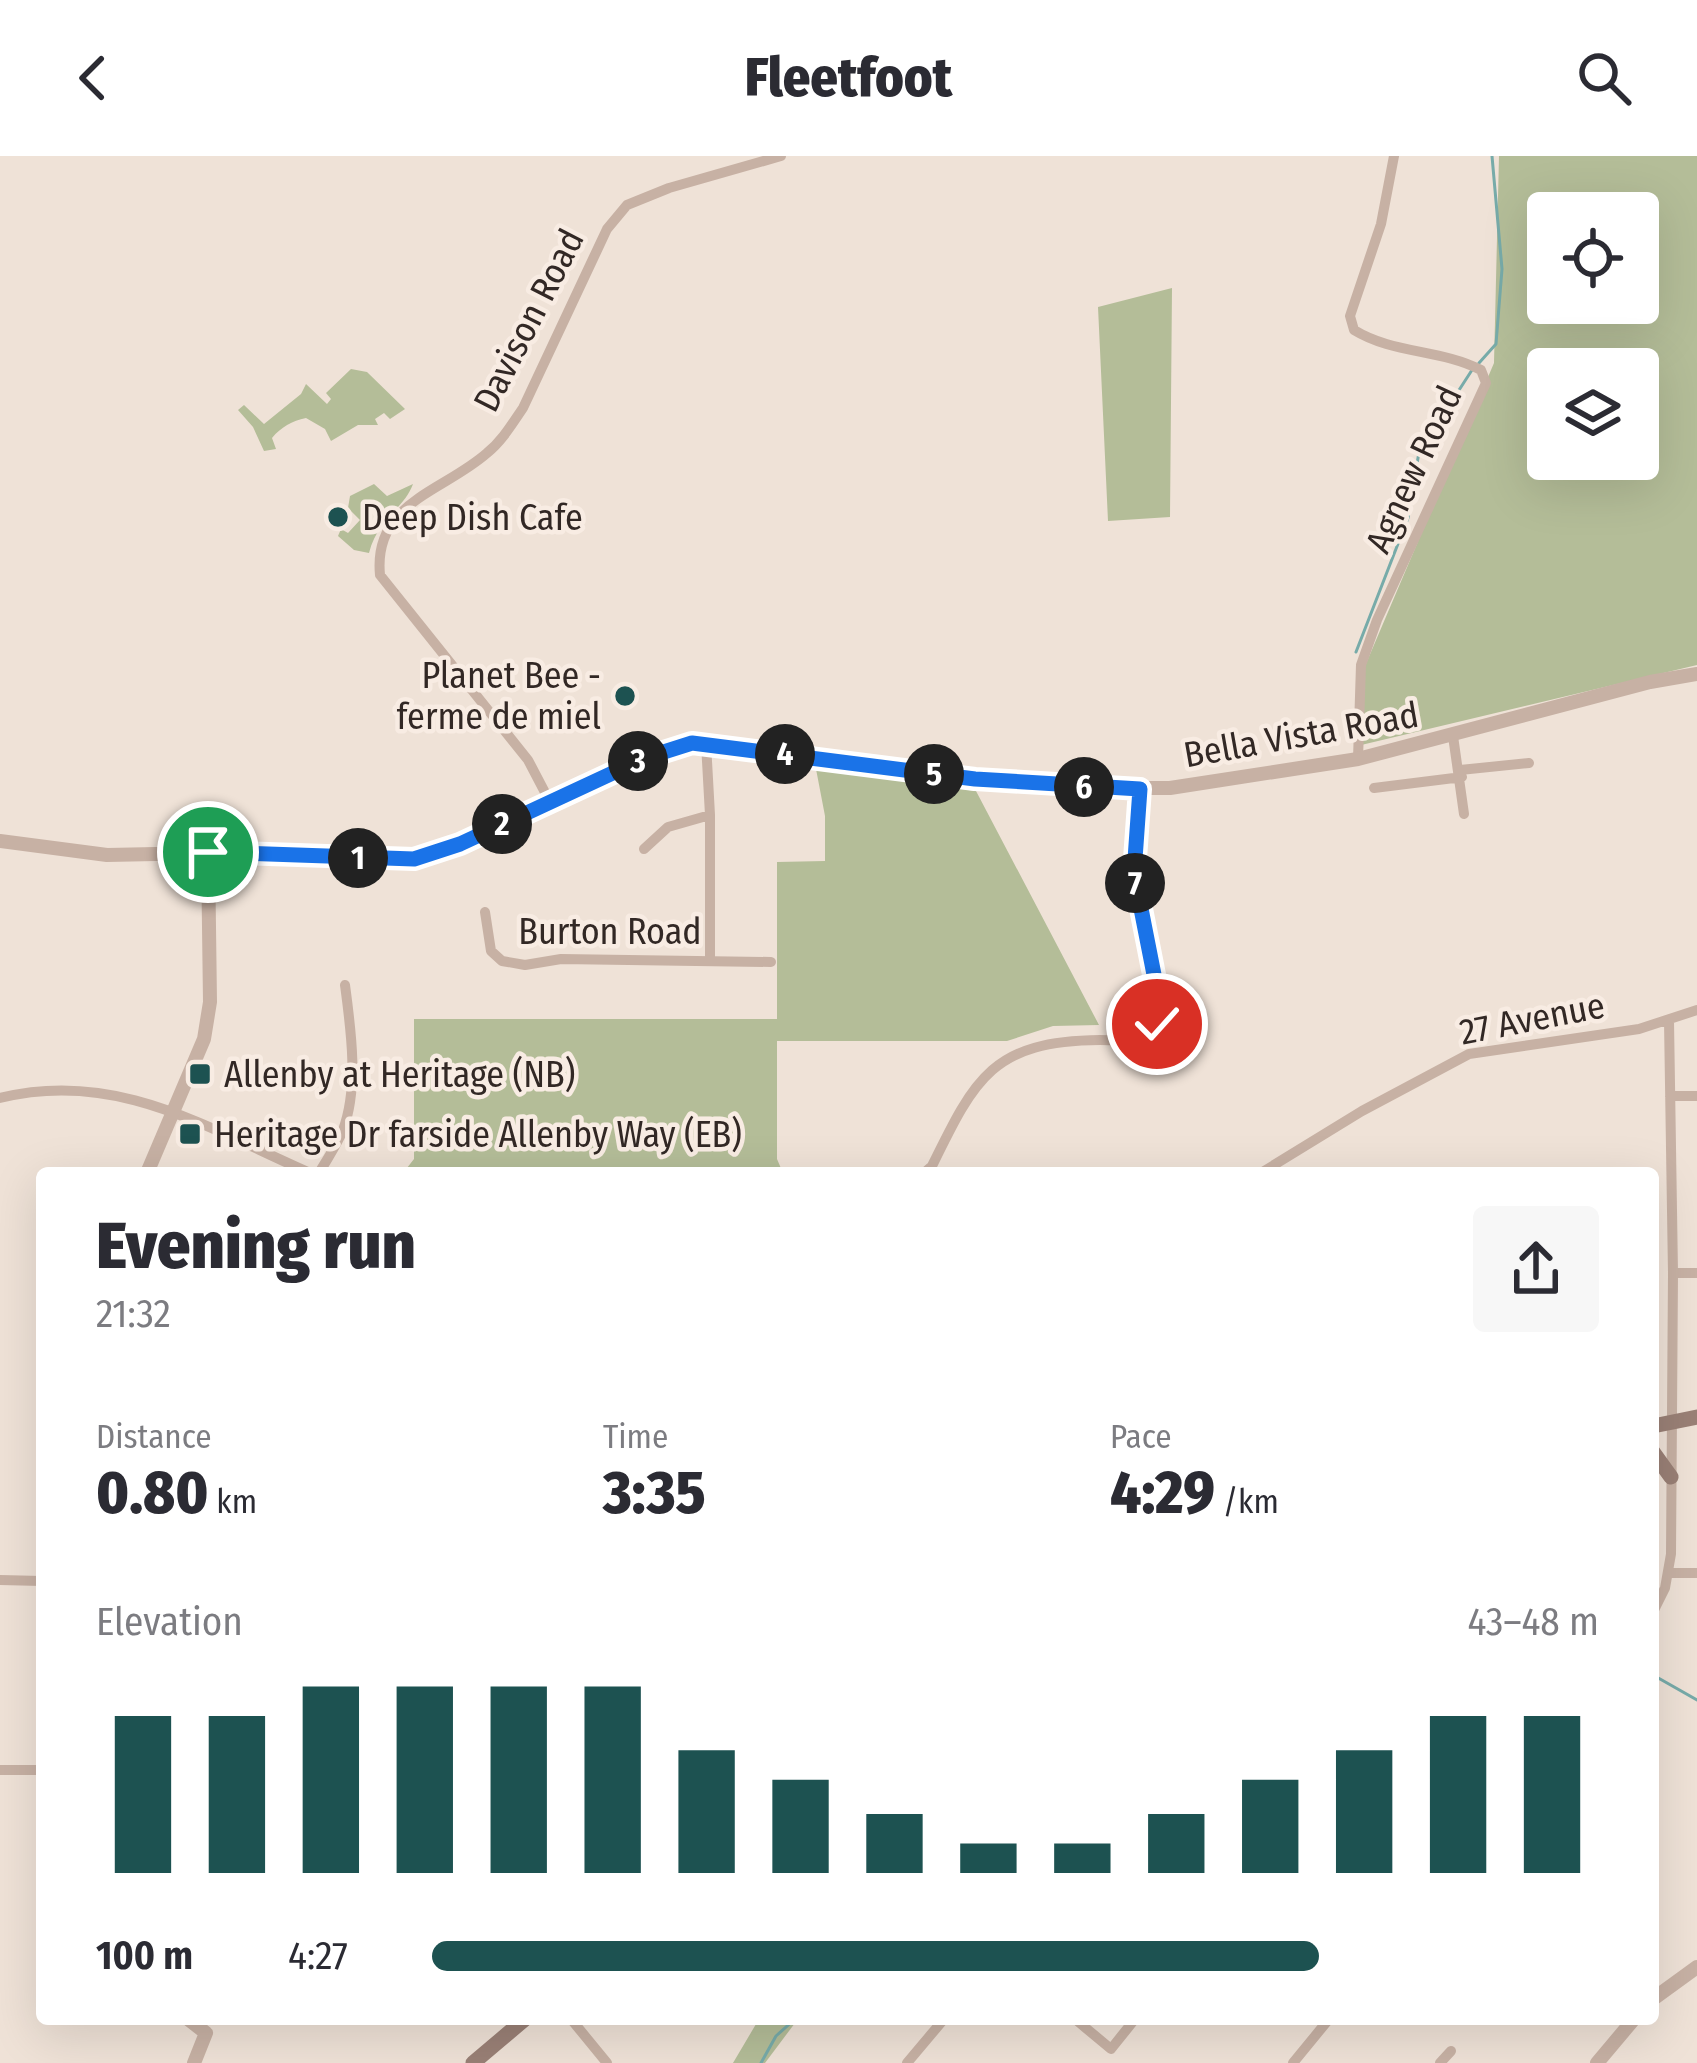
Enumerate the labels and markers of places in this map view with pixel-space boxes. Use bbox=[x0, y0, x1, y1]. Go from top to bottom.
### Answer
place label: Deep Dish Cafe bbox=[362, 496, 583, 540]
marker: Deep Dish Cafe bbox=[325, 504, 351, 530]
place label: Planet Bee - ferme de miel bbox=[396, 654, 601, 739]
marker: Planet Bee - ferme de miel bbox=[612, 683, 638, 709]
pin: 4 bbox=[755, 724, 815, 784]
pin: 3 bbox=[608, 731, 668, 791]
pin: 5 bbox=[904, 744, 964, 804]
pin: 6 bbox=[1054, 757, 1114, 817]
pin: 2 bbox=[472, 794, 532, 854]
pin bbox=[157, 801, 259, 903]
pin: 1 bbox=[328, 828, 388, 888]
pin: 7 bbox=[1105, 853, 1165, 913]
pin bbox=[1106, 973, 1208, 1075]
place label: Allenby at Heritage (NB) bbox=[224, 1053, 575, 1097]
marker: Allenby at Heritage (NB) bbox=[187, 1061, 213, 1087]
place label: Heritage Dr farside Allenby Way (EB) bbox=[214, 1113, 742, 1157]
marker: Heritage Dr farside Allenby Way (EB) bbox=[177, 1121, 203, 1147]

